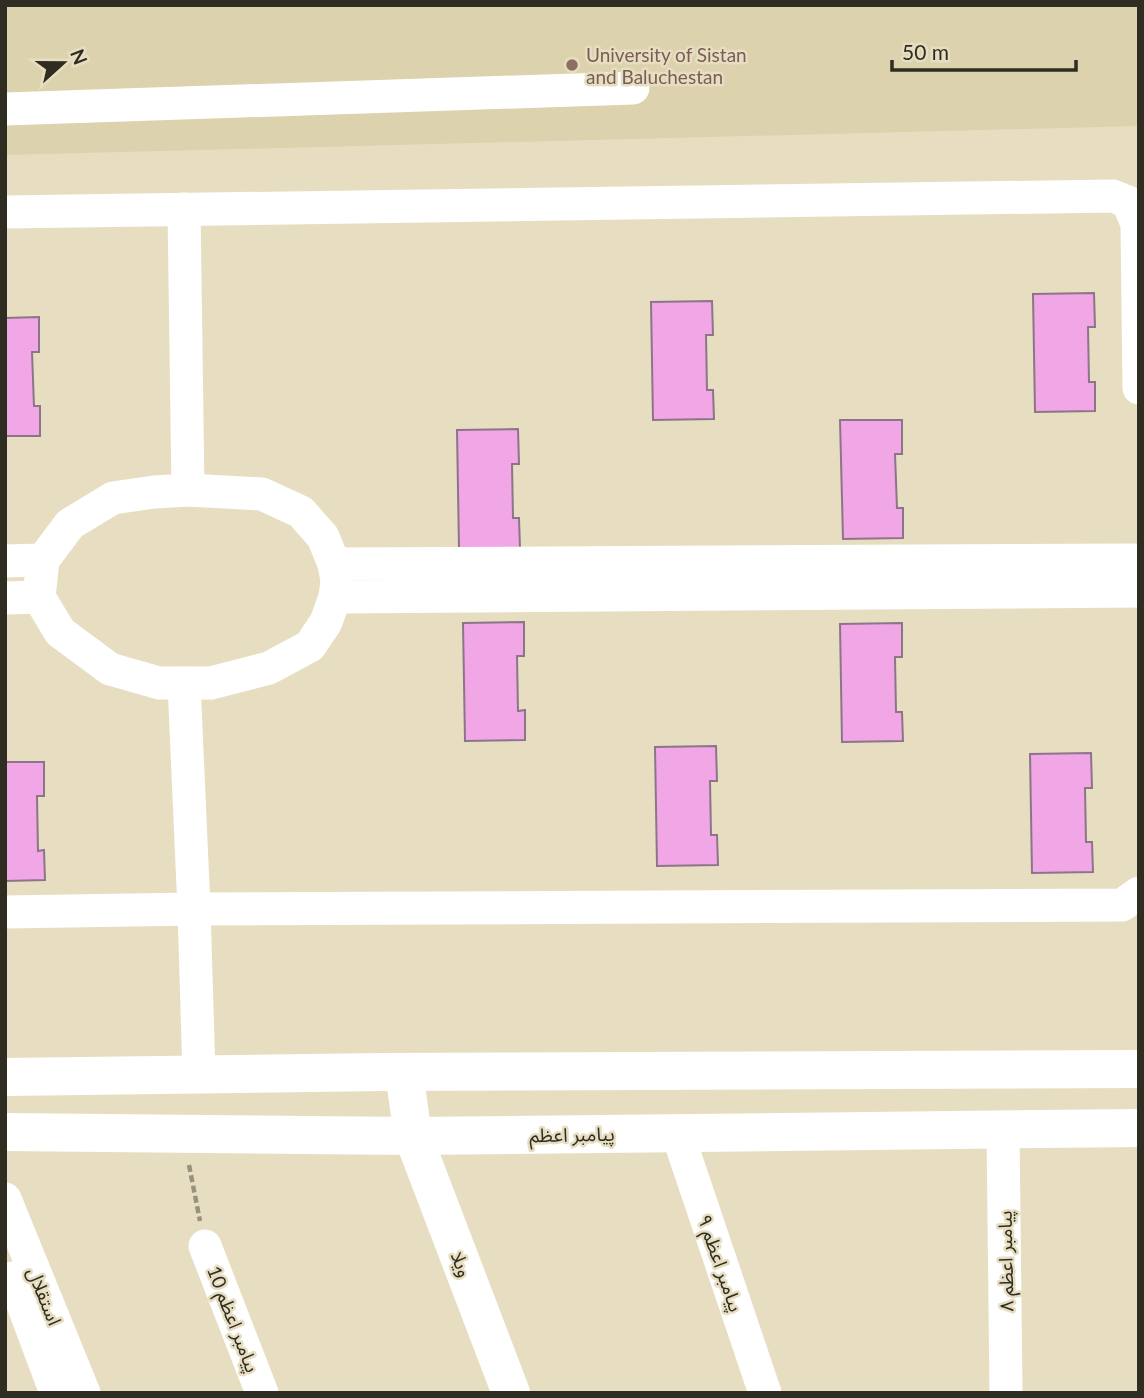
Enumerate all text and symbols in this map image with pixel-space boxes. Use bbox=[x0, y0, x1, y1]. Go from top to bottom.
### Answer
north arrow bbox=[28, 28, 98, 98]
scale bar bbox=[892, 28, 1076, 72]
text: 50 m bbox=[902, 39, 949, 64]
place label: University of Sistan and Baluchestan bbox=[586, 43, 747, 88]
text: N bbox=[66, 46, 93, 68]
marker: University of Sistan and Baluchestan bbox=[564, 57, 580, 73]
street label: پیامبر اعظم bbox=[529, 1122, 615, 1150]
street label: پیامبر اعظم ۸ bbox=[993, 1210, 1021, 1312]
street label: پیامبر اعظم ۹ bbox=[690, 1211, 748, 1316]
street label: ویلا bbox=[446, 1248, 477, 1280]
street label: پیامبر اعظم 10 bbox=[199, 1262, 265, 1377]
street label: استقلال bbox=[23, 1264, 67, 1328]

